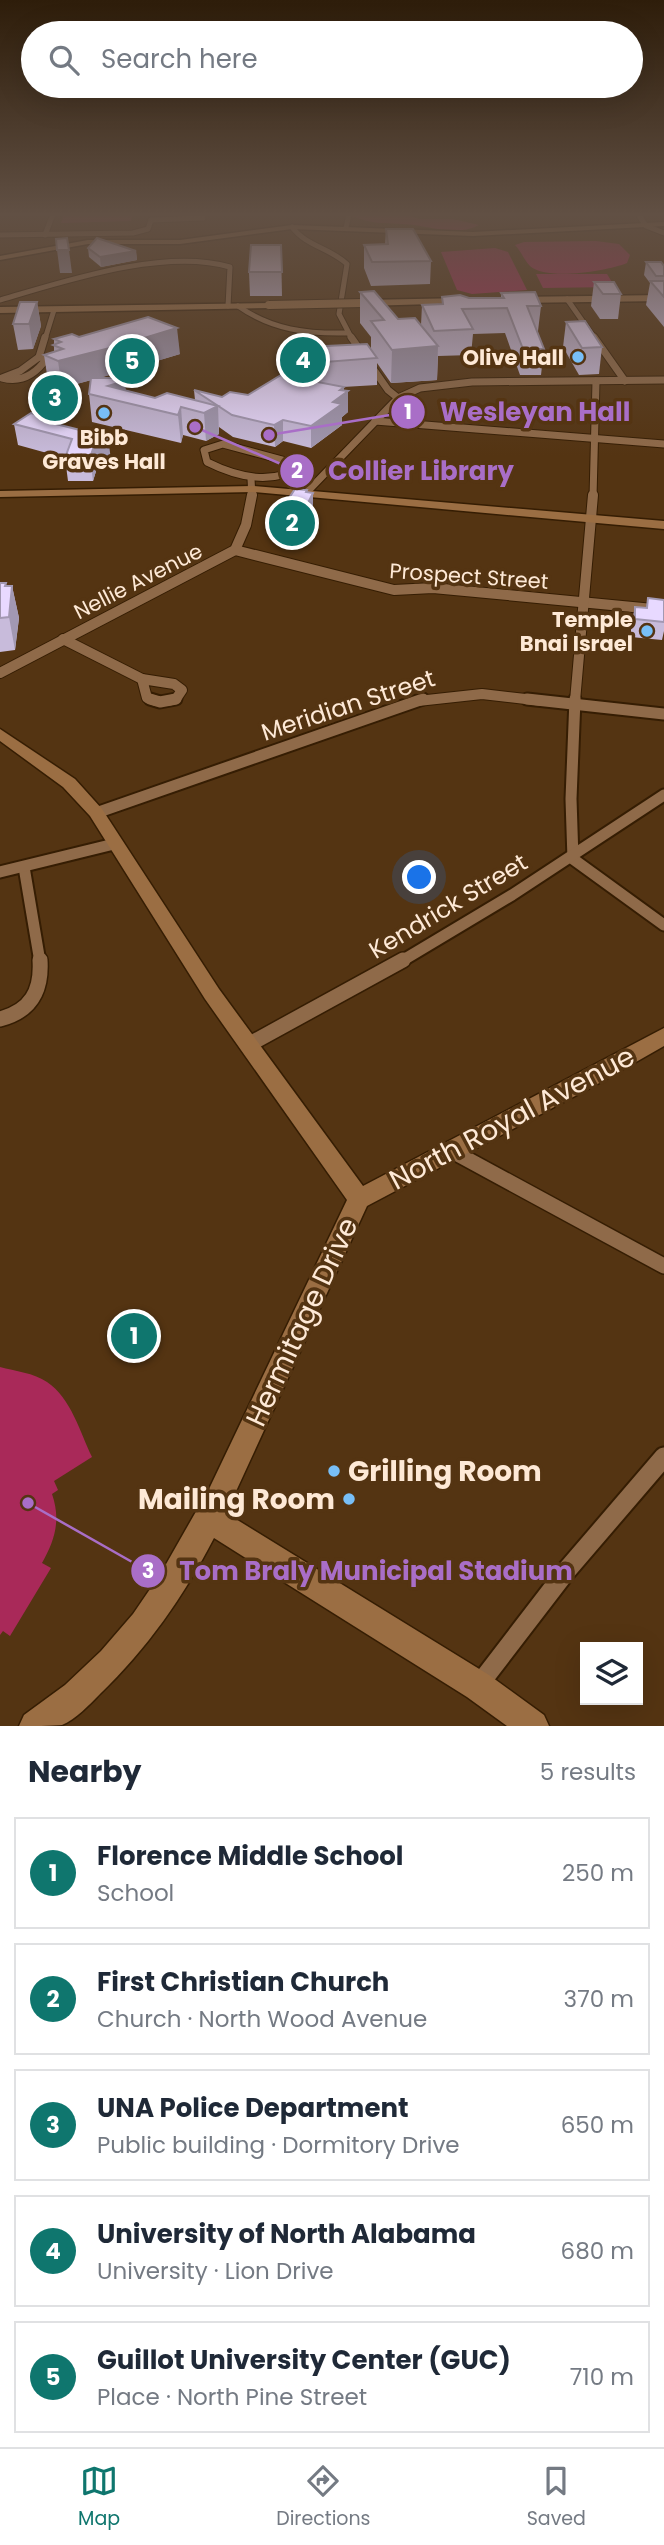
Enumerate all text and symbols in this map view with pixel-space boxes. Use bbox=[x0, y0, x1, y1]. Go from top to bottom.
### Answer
search box bbox=[21, 21, 643, 98]
icon: search bbox=[45, 41, 83, 79]
text: Search here bbox=[101, 41, 258, 77]
pin: 4 bbox=[280, 334, 326, 386]
pin: 5 bbox=[109, 335, 155, 387]
place label: Olive Hall bbox=[463, 343, 564, 372]
marker: Olive Hall bbox=[570, 349, 586, 365]
pin: 3 bbox=[32, 372, 78, 424]
callout: Wesleyan Hall bbox=[390, 389, 644, 436]
text: Wesleyan Hall bbox=[440, 394, 630, 430]
text: 1 bbox=[404, 397, 412, 426]
marker: Bibb Graves Hall bbox=[96, 405, 112, 421]
place label: Bibb Graves Hall bbox=[42, 423, 166, 476]
callout: Collier Library bbox=[279, 448, 528, 495]
text: Collier Library bbox=[328, 453, 515, 489]
text: 2 bbox=[291, 456, 303, 485]
pin: 2 bbox=[269, 497, 315, 549]
street label: Nellie Avenue bbox=[69, 536, 207, 626]
street label: Prospect Street bbox=[389, 556, 549, 596]
place label: Temple Bnai Israel bbox=[520, 605, 633, 658]
marker: Temple Bnai Israel bbox=[639, 623, 655, 639]
street label: Meridian Street bbox=[257, 661, 439, 749]
street label: Kendrick Street bbox=[363, 846, 533, 966]
your location bbox=[402, 860, 436, 894]
street label: North Royal Avenue bbox=[382, 1037, 642, 1199]
street label: Hermitage Drive bbox=[237, 1211, 367, 1433]
pin: 1 bbox=[111, 1310, 157, 1362]
place label: Grilling Room bbox=[348, 1452, 542, 1491]
marker: Grilling Room bbox=[326, 1463, 342, 1479]
place label: Mailing Room bbox=[138, 1480, 335, 1519]
marker: Mailing Room bbox=[341, 1491, 357, 1507]
callout: Tom Braly Municipal Stadium bbox=[130, 1547, 587, 1594]
text: Tom Braly Municipal Stadium bbox=[179, 1553, 573, 1589]
text: 3 bbox=[142, 1556, 154, 1585]
map controls bbox=[580, 1642, 643, 1705]
button: layers bbox=[580, 1642, 643, 1705]
text: Nearby bbox=[28, 1750, 142, 1793]
text: 5 results bbox=[540, 1756, 636, 1788]
text: Florence Middle School bbox=[97, 1838, 403, 1874]
text: 1 bbox=[49, 1857, 57, 1889]
text: 250 m bbox=[562, 1857, 634, 1889]
text: School bbox=[97, 1877, 174, 1909]
text: First Christian Church bbox=[97, 1964, 389, 2000]
text: 2 bbox=[46, 1983, 60, 2015]
text: 370 m bbox=[564, 1983, 634, 2015]
text: Church · North Wood Avenue bbox=[97, 2003, 427, 2035]
text: UNA Police Department bbox=[97, 2090, 408, 2126]
text: 3 bbox=[46, 2109, 60, 2141]
text: 650 m bbox=[561, 2109, 634, 2141]
text: Public building · Dormitory Drive bbox=[97, 2129, 460, 2161]
text: University of North Alabama bbox=[97, 2216, 476, 2252]
text: 4 bbox=[45, 2235, 61, 2267]
text: 680 m bbox=[561, 2235, 634, 2267]
text: University · Lion Drive bbox=[97, 2255, 334, 2287]
text: Guillot University Center (GUC) bbox=[97, 2342, 511, 2378]
text: 5 bbox=[46, 2361, 60, 2393]
text: 710 m bbox=[570, 2361, 634, 2393]
text: Place · North Pine Street bbox=[97, 2381, 367, 2413]
tab: Map bbox=[78, 2462, 120, 2533]
tab: Directions bbox=[276, 2462, 371, 2533]
tab: Saved bbox=[527, 2462, 586, 2533]

